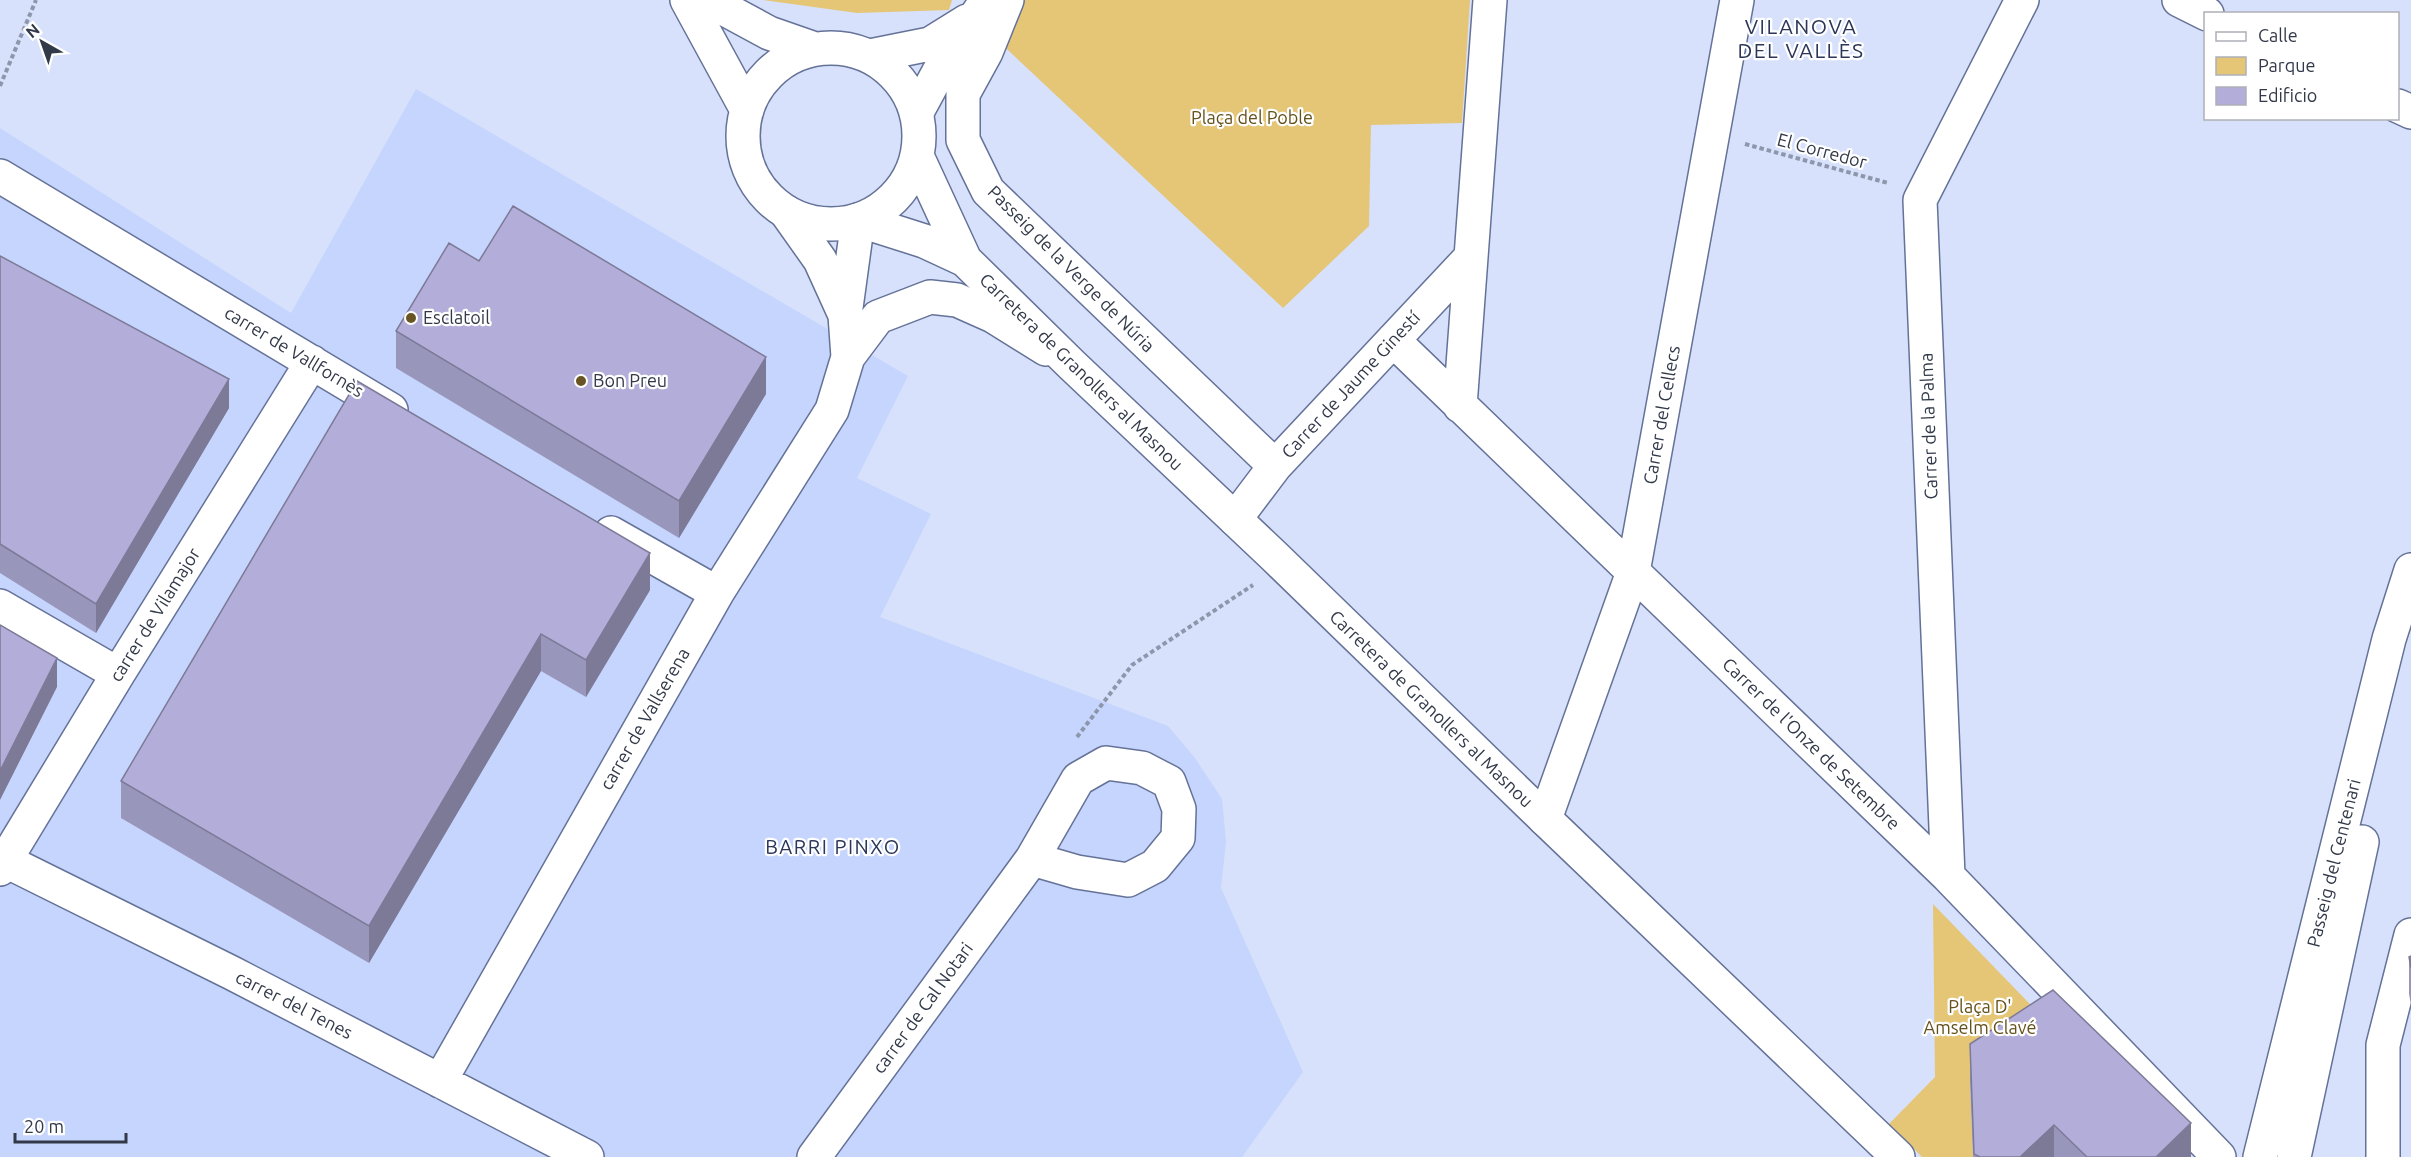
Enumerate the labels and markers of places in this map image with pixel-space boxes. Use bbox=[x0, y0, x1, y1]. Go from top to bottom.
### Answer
place label: Esclatoil bbox=[423, 307, 490, 327]
marker: Esclatoil bbox=[404, 311, 418, 325]
place label: Bon Preu bbox=[593, 370, 667, 390]
marker: Bon Preu bbox=[574, 374, 588, 388]

